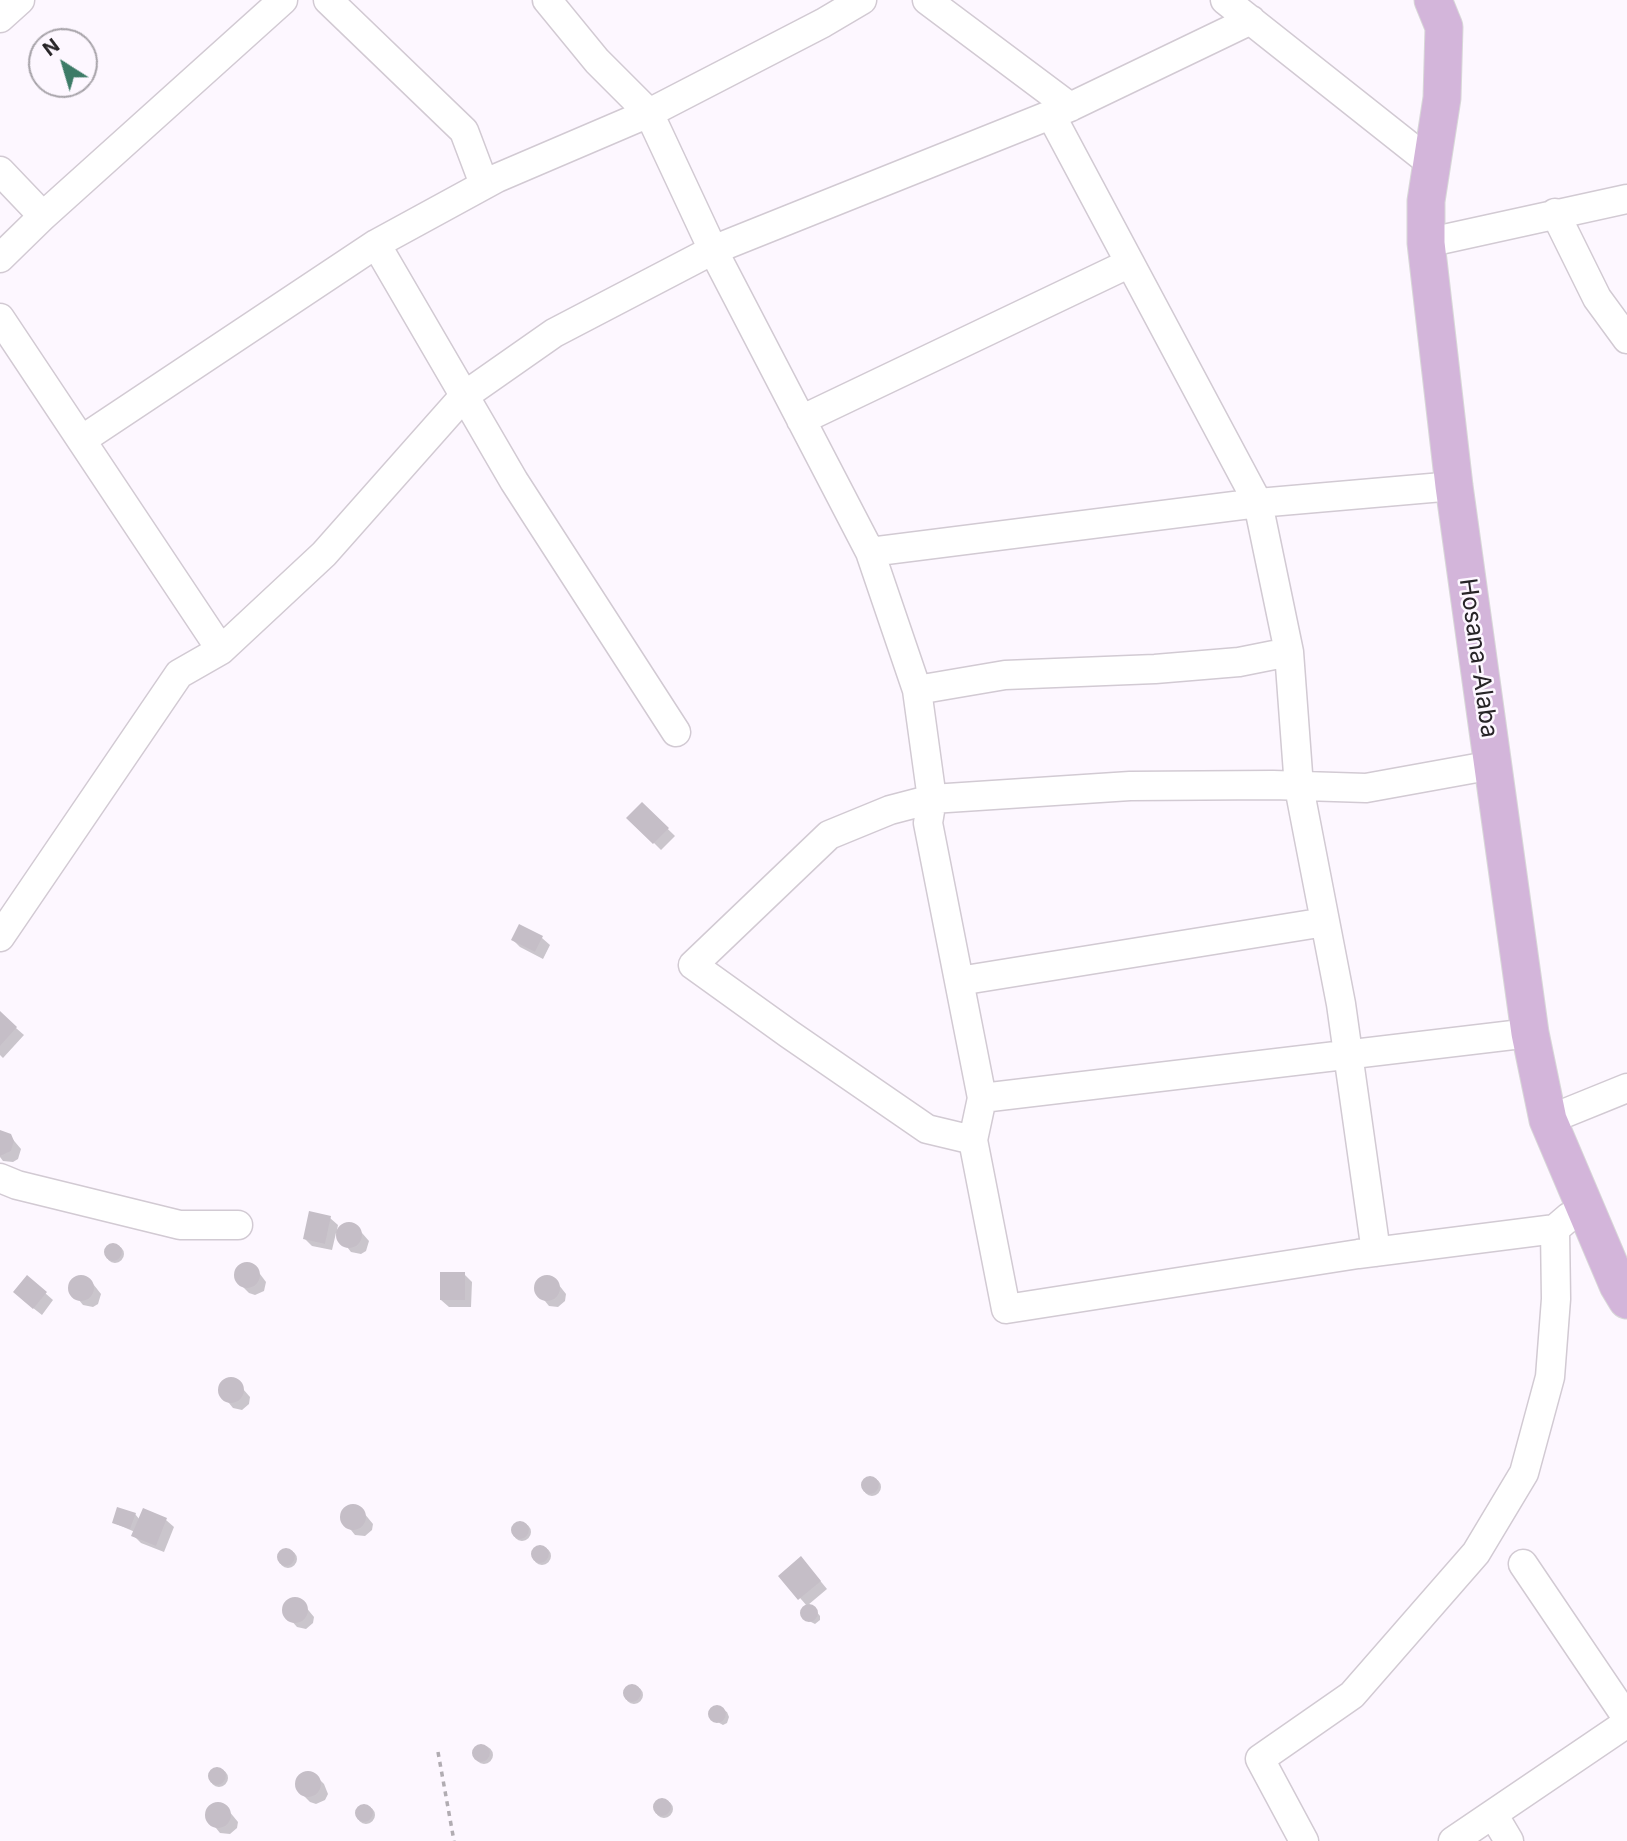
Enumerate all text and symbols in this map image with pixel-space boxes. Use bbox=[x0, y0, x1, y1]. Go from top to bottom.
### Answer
north arrow bbox=[28, 28, 98, 98]
text: N bbox=[39, 34, 64, 61]
street label: Hosana-Alaba bbox=[1453, 577, 1503, 739]

